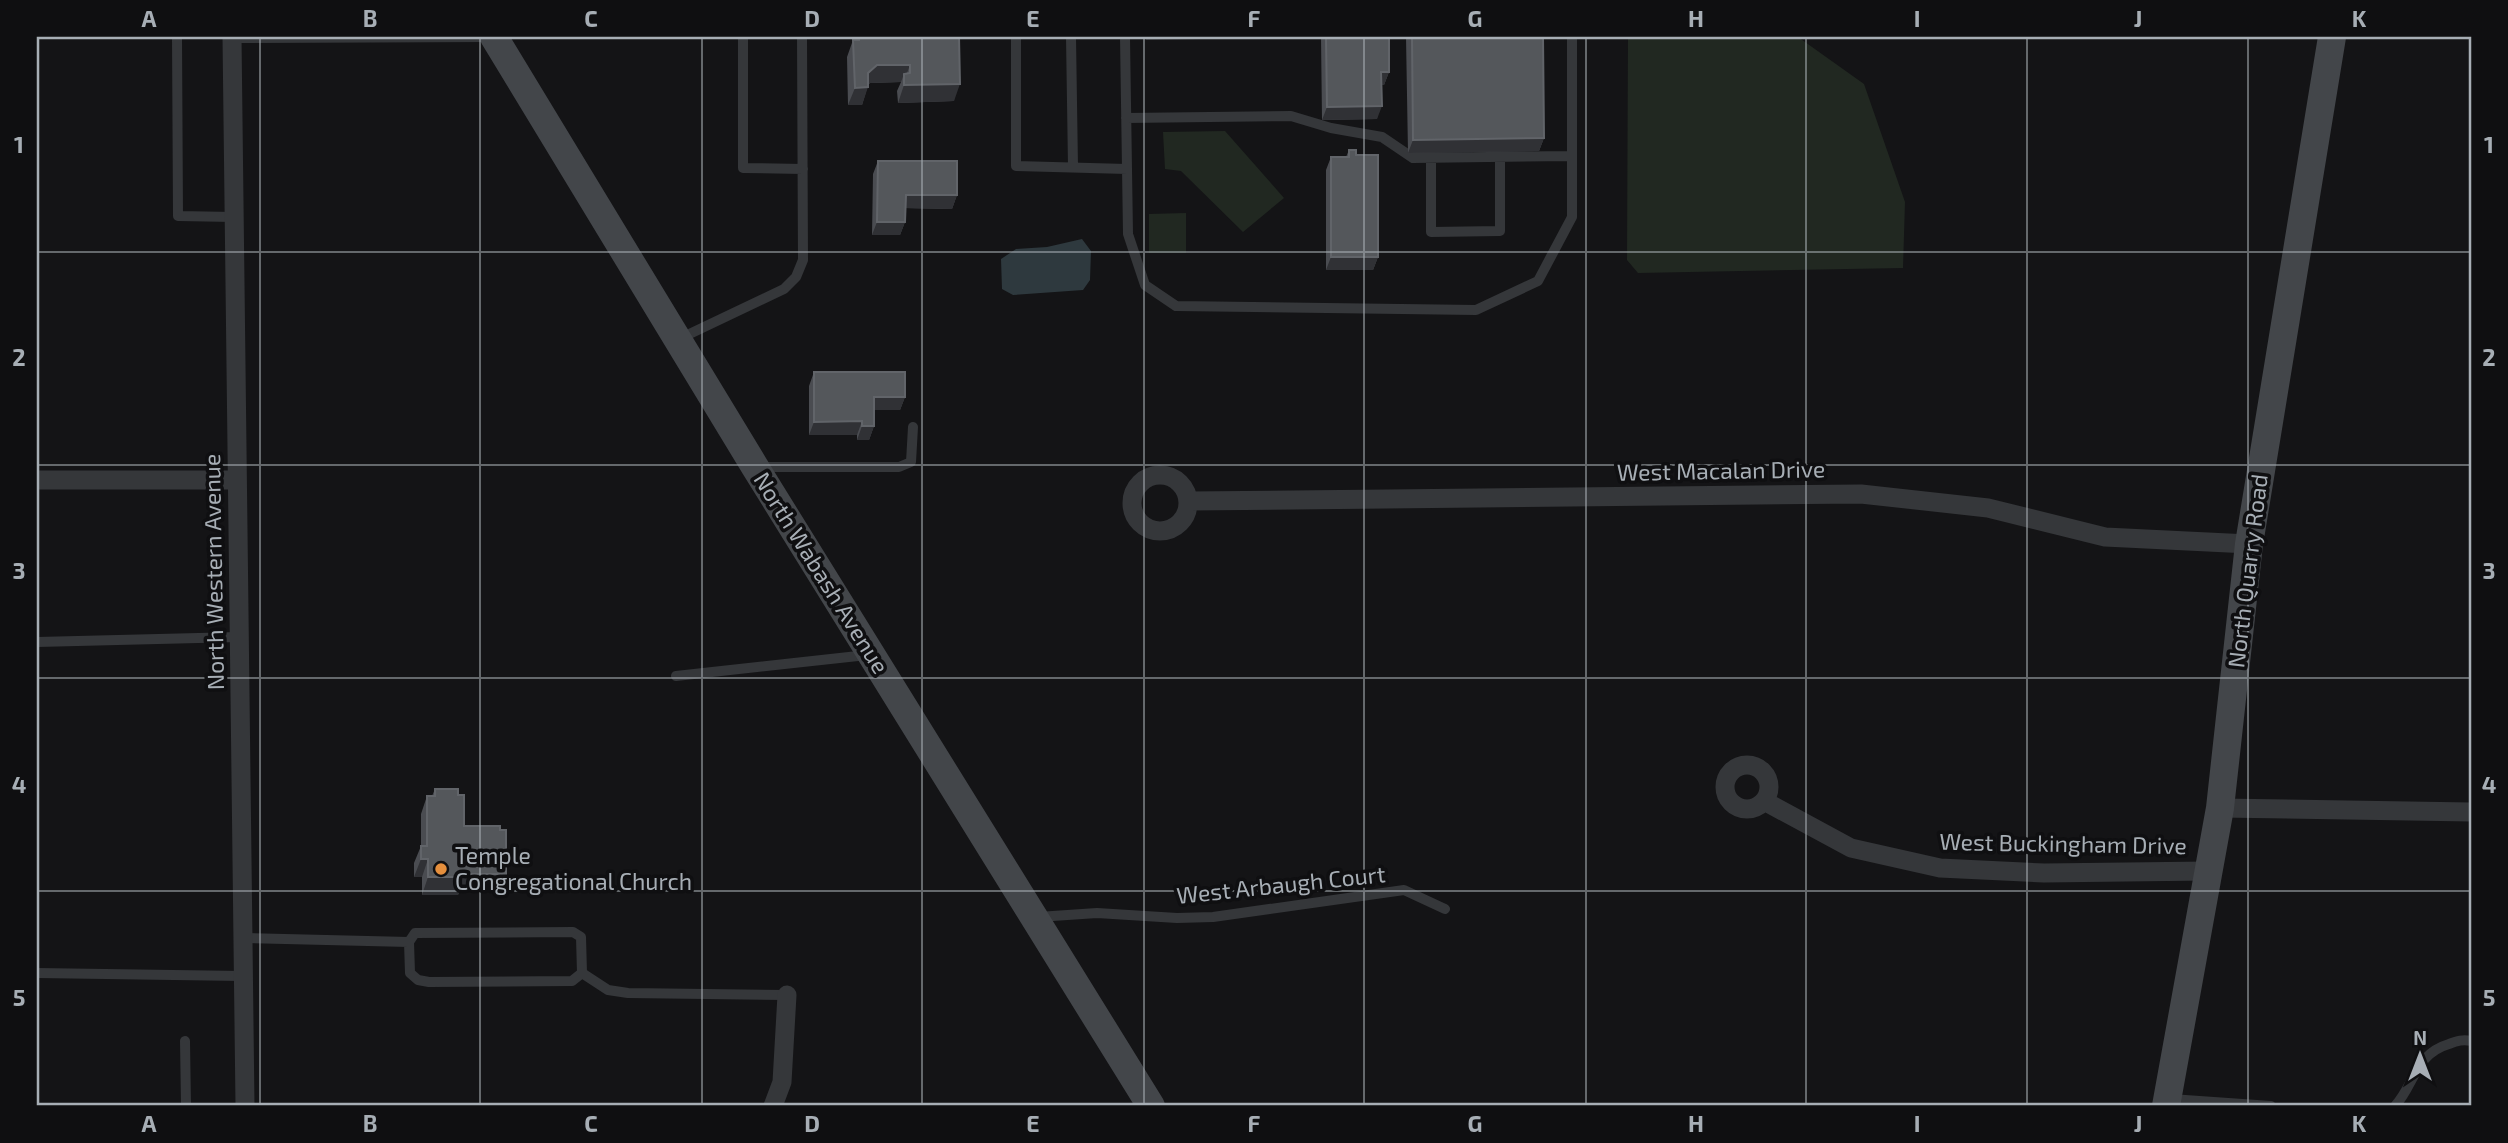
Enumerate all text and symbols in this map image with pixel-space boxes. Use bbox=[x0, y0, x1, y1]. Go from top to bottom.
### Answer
text: A bbox=[141, 4, 157, 32]
text: B bbox=[363, 4, 377, 32]
text: C bbox=[584, 4, 598, 32]
text: D bbox=[804, 4, 820, 32]
text: E bbox=[1026, 4, 1040, 32]
text: F bbox=[1248, 4, 1261, 32]
text: G bbox=[1468, 4, 1482, 32]
text: H bbox=[1688, 4, 1704, 32]
text: I bbox=[1914, 4, 1920, 32]
text: J bbox=[2134, 4, 2142, 32]
text: K bbox=[2352, 4, 2367, 32]
text: 1 bbox=[14, 130, 24, 158]
text: 1 bbox=[2484, 130, 2494, 158]
text: 2 bbox=[12, 343, 26, 371]
text: 2 bbox=[2482, 343, 2496, 371]
street label: North Western Avenue bbox=[197, 454, 229, 690]
street label: West Macalan Drive bbox=[1616, 454, 1825, 486]
street label: North Wabash Avenue bbox=[748, 467, 895, 678]
street label: North Quarry Road bbox=[2221, 472, 2273, 669]
text: 3 bbox=[12, 556, 26, 584]
text: 3 bbox=[2482, 556, 2496, 584]
text: 4 bbox=[12, 770, 26, 798]
text: 4 bbox=[2482, 770, 2496, 798]
street label: West Buckingham Drive bbox=[1939, 827, 2187, 859]
place label: Temple Congregational Church bbox=[455, 841, 692, 895]
street label: West Arbaugh Court bbox=[1175, 859, 1387, 909]
marker: Temple Congregational Church bbox=[433, 861, 449, 877]
text: 5 bbox=[13, 983, 25, 1011]
text: 5 bbox=[2483, 983, 2495, 1011]
north arrow bbox=[2386, 1020, 2456, 1090]
text: N bbox=[2413, 1026, 2427, 1049]
text: A bbox=[141, 1109, 157, 1137]
text: B bbox=[363, 1109, 377, 1137]
text: C bbox=[584, 1109, 598, 1137]
text: D bbox=[804, 1109, 820, 1137]
text: E bbox=[1026, 1109, 1040, 1137]
text: F bbox=[1248, 1109, 1261, 1137]
text: G bbox=[1468, 1109, 1482, 1137]
text: H bbox=[1688, 1109, 1704, 1137]
text: I bbox=[1914, 1109, 1920, 1137]
text: J bbox=[2134, 1109, 2142, 1137]
text: K bbox=[2352, 1109, 2367, 1137]

